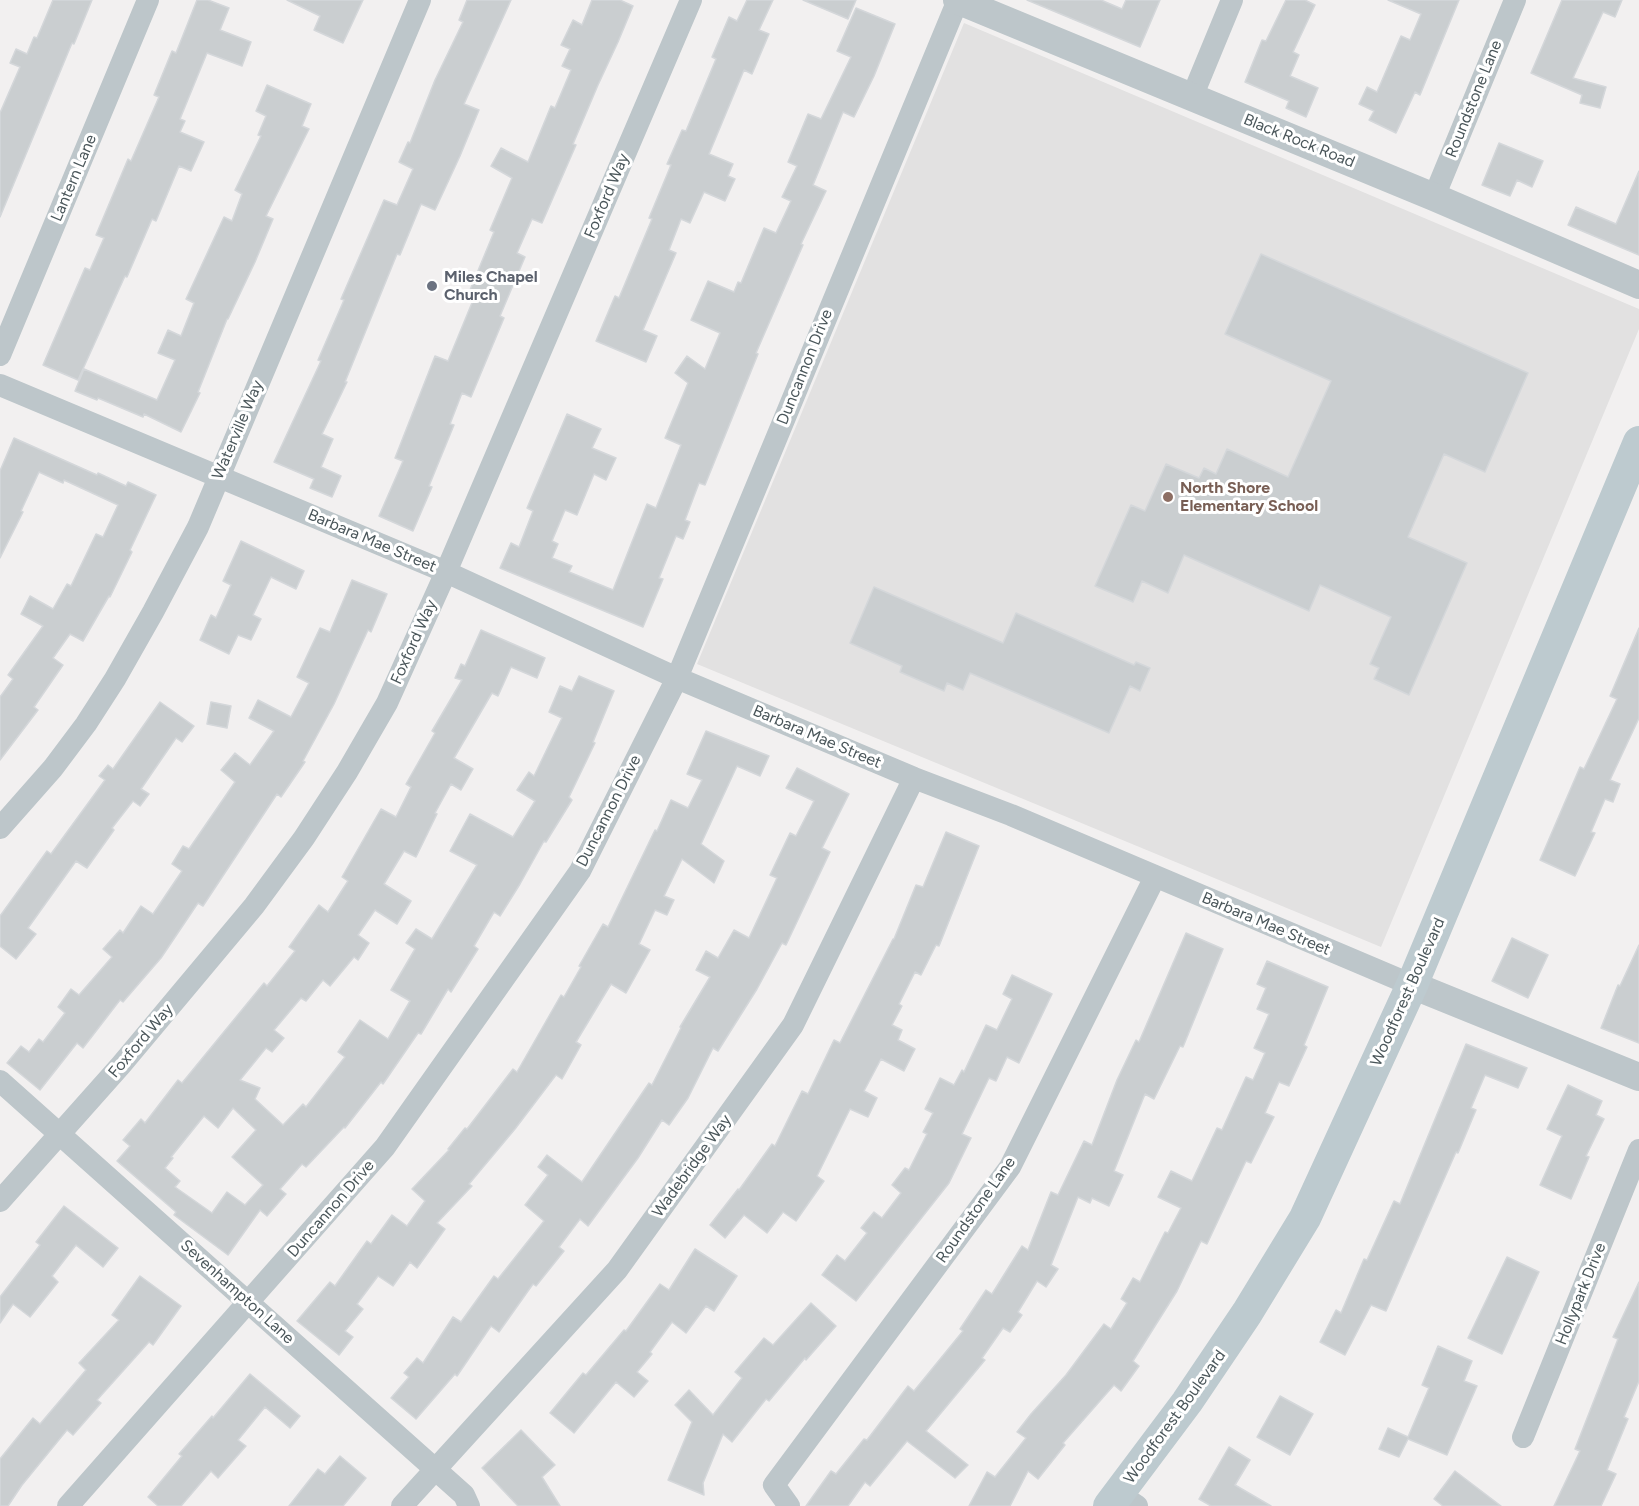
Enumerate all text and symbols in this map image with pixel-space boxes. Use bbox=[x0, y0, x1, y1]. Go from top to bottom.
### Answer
street label: Roundstone Lane bbox=[1442, 37, 1506, 161]
street label: Black Rock Road bbox=[1241, 110, 1357, 172]
street label: Lantern Lane bbox=[47, 132, 101, 224]
street label: Foxford Way bbox=[580, 151, 634, 241]
place label: Miles Chapel Church bbox=[444, 267, 538, 305]
marker: Miles Chapel Church bbox=[425, 279, 439, 293]
street label: Duncannon Drive bbox=[773, 307, 837, 427]
street label: Waterville Way bbox=[208, 377, 268, 483]
place label: North Shore Elementary School bbox=[1180, 478, 1318, 516]
marker: North Shore Elementary School bbox=[1161, 490, 1175, 504]
street label: Barbara Mae Street bbox=[305, 505, 439, 577]
street label: Foxford Way bbox=[387, 597, 441, 687]
street label: Barbara Mae Street bbox=[750, 701, 884, 773]
street label: Duncannon Drive bbox=[573, 752, 645, 870]
street label: Barbara Mae Street bbox=[1199, 888, 1333, 960]
street label: Woodforest Boulevard bbox=[1367, 915, 1449, 1069]
street label: Foxford Way bbox=[105, 1000, 177, 1082]
street label: Wadebridge Way bbox=[648, 1111, 736, 1221]
street label: Roundstone Lane bbox=[932, 1153, 1020, 1267]
street label: Duncannon Drive bbox=[284, 1156, 378, 1262]
street label: Sevenhampton Lane bbox=[176, 1236, 298, 1348]
street label: Hollypark Drive bbox=[1552, 1240, 1610, 1348]
street label: Woodforest Boulevard bbox=[1120, 1346, 1230, 1488]

